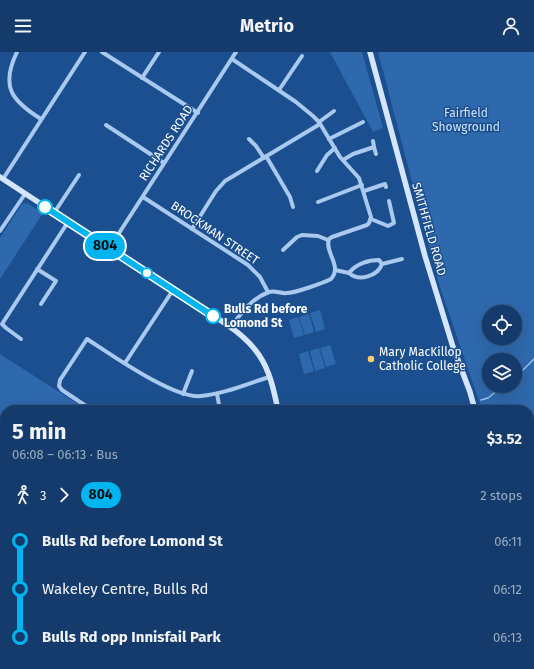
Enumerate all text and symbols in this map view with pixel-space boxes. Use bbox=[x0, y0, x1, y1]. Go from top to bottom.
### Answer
icon: menu bbox=[12, 15, 34, 37]
text: Metrio bbox=[240, 15, 294, 37]
icon: person bbox=[500, 15, 522, 37]
street label: RICHARDS ROAD bbox=[136, 102, 196, 183]
park label: Fairfield Showground bbox=[432, 106, 500, 134]
street label: SMITHFIELD ROAD bbox=[409, 181, 449, 277]
street label: BROCKMAN STREET bbox=[168, 198, 262, 268]
unlabelled marker bbox=[37, 199, 53, 215]
line badge: 804 bbox=[82, 233, 128, 259]
text: 804 bbox=[93, 237, 117, 254]
unlabelled marker bbox=[141, 267, 153, 279]
place label: Bulls Rd before Lomond St bbox=[224, 302, 308, 330]
map controls bbox=[482, 305, 522, 393]
button: locate bbox=[482, 305, 522, 345]
marker: Bulls Rd before Lomond St bbox=[205, 308, 221, 324]
place label: Mary MacKillop Catholic College bbox=[379, 345, 466, 373]
button: layers bbox=[482, 353, 522, 393]
marker: Mary MacKillop Catholic College bbox=[366, 354, 376, 364]
text: 5 min bbox=[12, 418, 67, 445]
text: $3.52 bbox=[487, 430, 522, 448]
text: 06:08 – 06:13 · Bus bbox=[12, 447, 118, 462]
icon: walk bbox=[12, 484, 34, 506]
icon: forward bbox=[53, 484, 75, 506]
text: 804 bbox=[89, 486, 113, 503]
text: 3 bbox=[40, 488, 47, 503]
text: 2 stops bbox=[480, 488, 522, 503]
text: Bulls Rd before Lomond St bbox=[42, 532, 223, 550]
text: 06:11 bbox=[494, 534, 522, 549]
text: Wakeley Centre, Bulls Rd bbox=[42, 580, 208, 598]
text: 06:12 bbox=[493, 582, 522, 597]
text: Bulls Rd opp Innisfail Park bbox=[42, 628, 221, 646]
text: 06:13 bbox=[493, 630, 522, 645]

